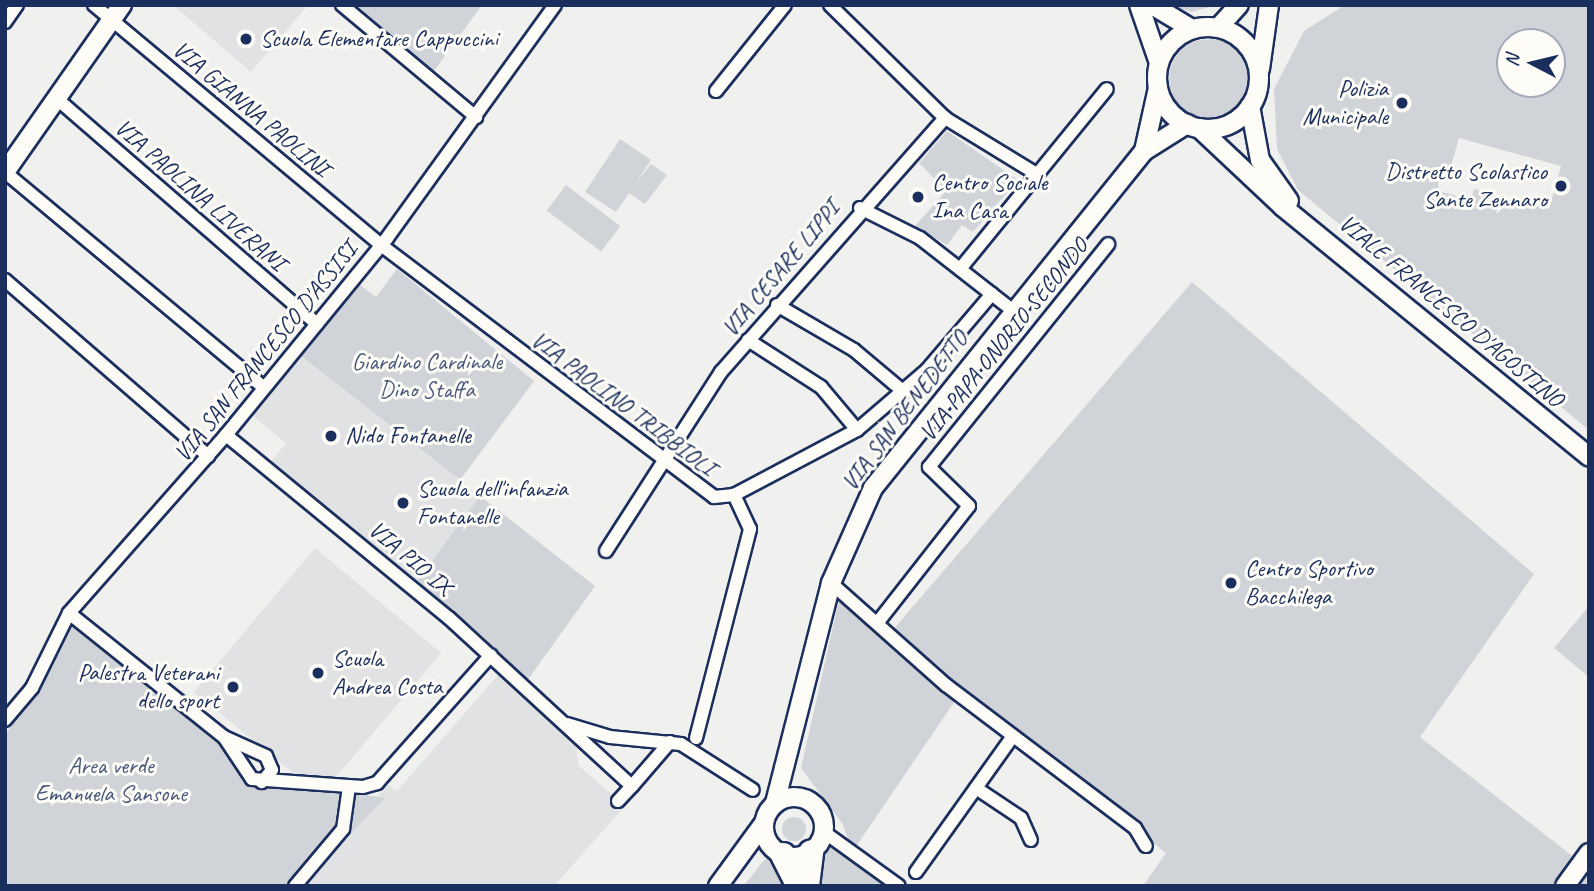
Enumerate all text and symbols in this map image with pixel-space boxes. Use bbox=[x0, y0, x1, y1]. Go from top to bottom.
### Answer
place label: Scuola Elementare Cappuccini bbox=[260, 25, 501, 53]
north arrow bbox=[1496, 28, 1566, 98]
marker: Scuola Elementare Cappuccini bbox=[238, 31, 254, 47]
street label: VIA GIANNA PAOLINI bbox=[168, 36, 334, 182]
text: N bbox=[1500, 53, 1525, 68]
place label: Polizia Municipale bbox=[1302, 75, 1388, 131]
marker: Polizia Municipale bbox=[1394, 95, 1410, 111]
street label: VIA PAOLINA LIVERANI bbox=[110, 114, 290, 276]
place label: Distretto Scolastico Sante Zennaro bbox=[1386, 158, 1547, 214]
place label: Centro Sociale Ina Casa bbox=[932, 169, 1047, 225]
marker: Distretto Scolastico Sante Zennaro bbox=[1553, 178, 1569, 194]
marker: Centro Sociale Ina Casa bbox=[910, 189, 926, 205]
street label: VIA CESARE LIPPI bbox=[717, 196, 845, 342]
street label: VIALE FRANCESCO D'AGOSTINO bbox=[1333, 209, 1569, 413]
street label: VIA PAPA ONORIO SECONDO bbox=[913, 232, 1095, 448]
street label: VIA SAN FRANCESCO D'ASSISI bbox=[168, 236, 364, 468]
street label: VIA SAN BENEDETTO bbox=[835, 325, 975, 497]
street label: VIA PAOLINO TRIBBIOLI bbox=[526, 326, 720, 482]
park label: Giardino Cardinale Dino Staffa bbox=[352, 348, 502, 404]
place label: Nido Fontanelle bbox=[345, 422, 470, 450]
marker: Nido Fontanelle bbox=[323, 428, 339, 444]
place label: Scuola dell'infanzia Fontanelle bbox=[417, 475, 567, 531]
marker: Scuola dell'infanzia Fontanelle bbox=[395, 495, 411, 511]
street label: VIA PIO IX bbox=[363, 515, 457, 601]
place label: Centro Sportivo Bacchilega bbox=[1245, 555, 1372, 611]
marker: Centro Sportivo Bacchilega bbox=[1223, 575, 1239, 591]
place label: Scuola Andrea Costa bbox=[332, 645, 441, 701]
place label: Palestra Veterani dello sport bbox=[78, 659, 219, 715]
marker: Scuola Andrea Costa bbox=[310, 665, 326, 681]
marker: Palestra Veterani dello sport bbox=[225, 679, 241, 695]
park label: Area verde Emanuela Sansone bbox=[35, 752, 187, 808]

